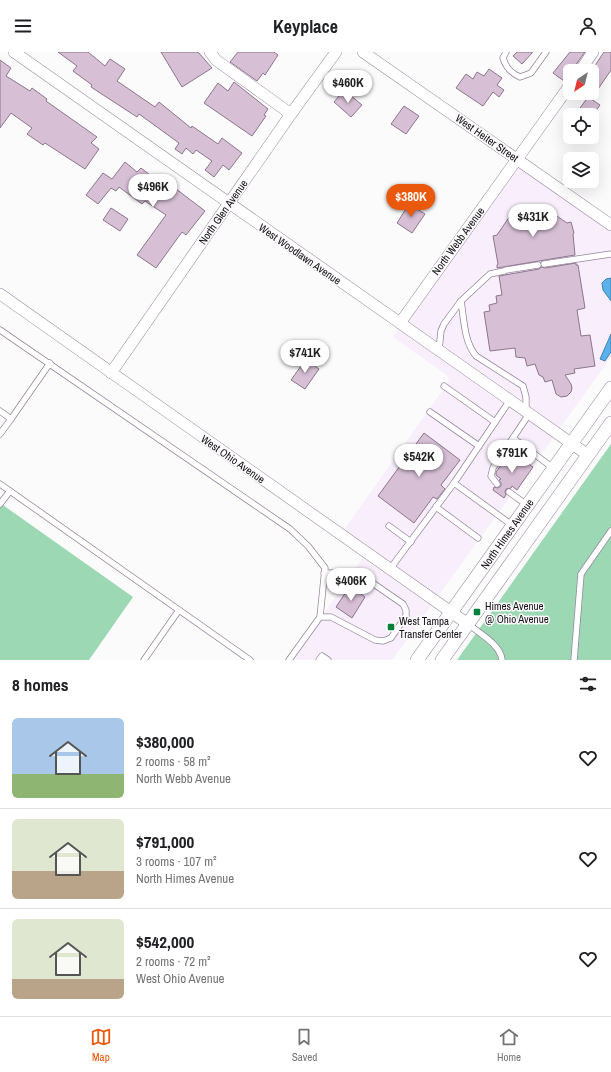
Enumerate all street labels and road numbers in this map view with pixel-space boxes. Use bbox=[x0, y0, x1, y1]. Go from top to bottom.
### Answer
street label: West Heiter Street bbox=[453, 111, 522, 165]
street label: North Glen Avenue bbox=[195, 177, 251, 247]
street label: North Webb Avenue bbox=[429, 204, 487, 278]
street label: West Woodlawn Avenue bbox=[256, 220, 344, 288]
street label: West Ohio Avenue bbox=[198, 432, 268, 486]
street label: North Himes Avenue bbox=[477, 496, 537, 572]

